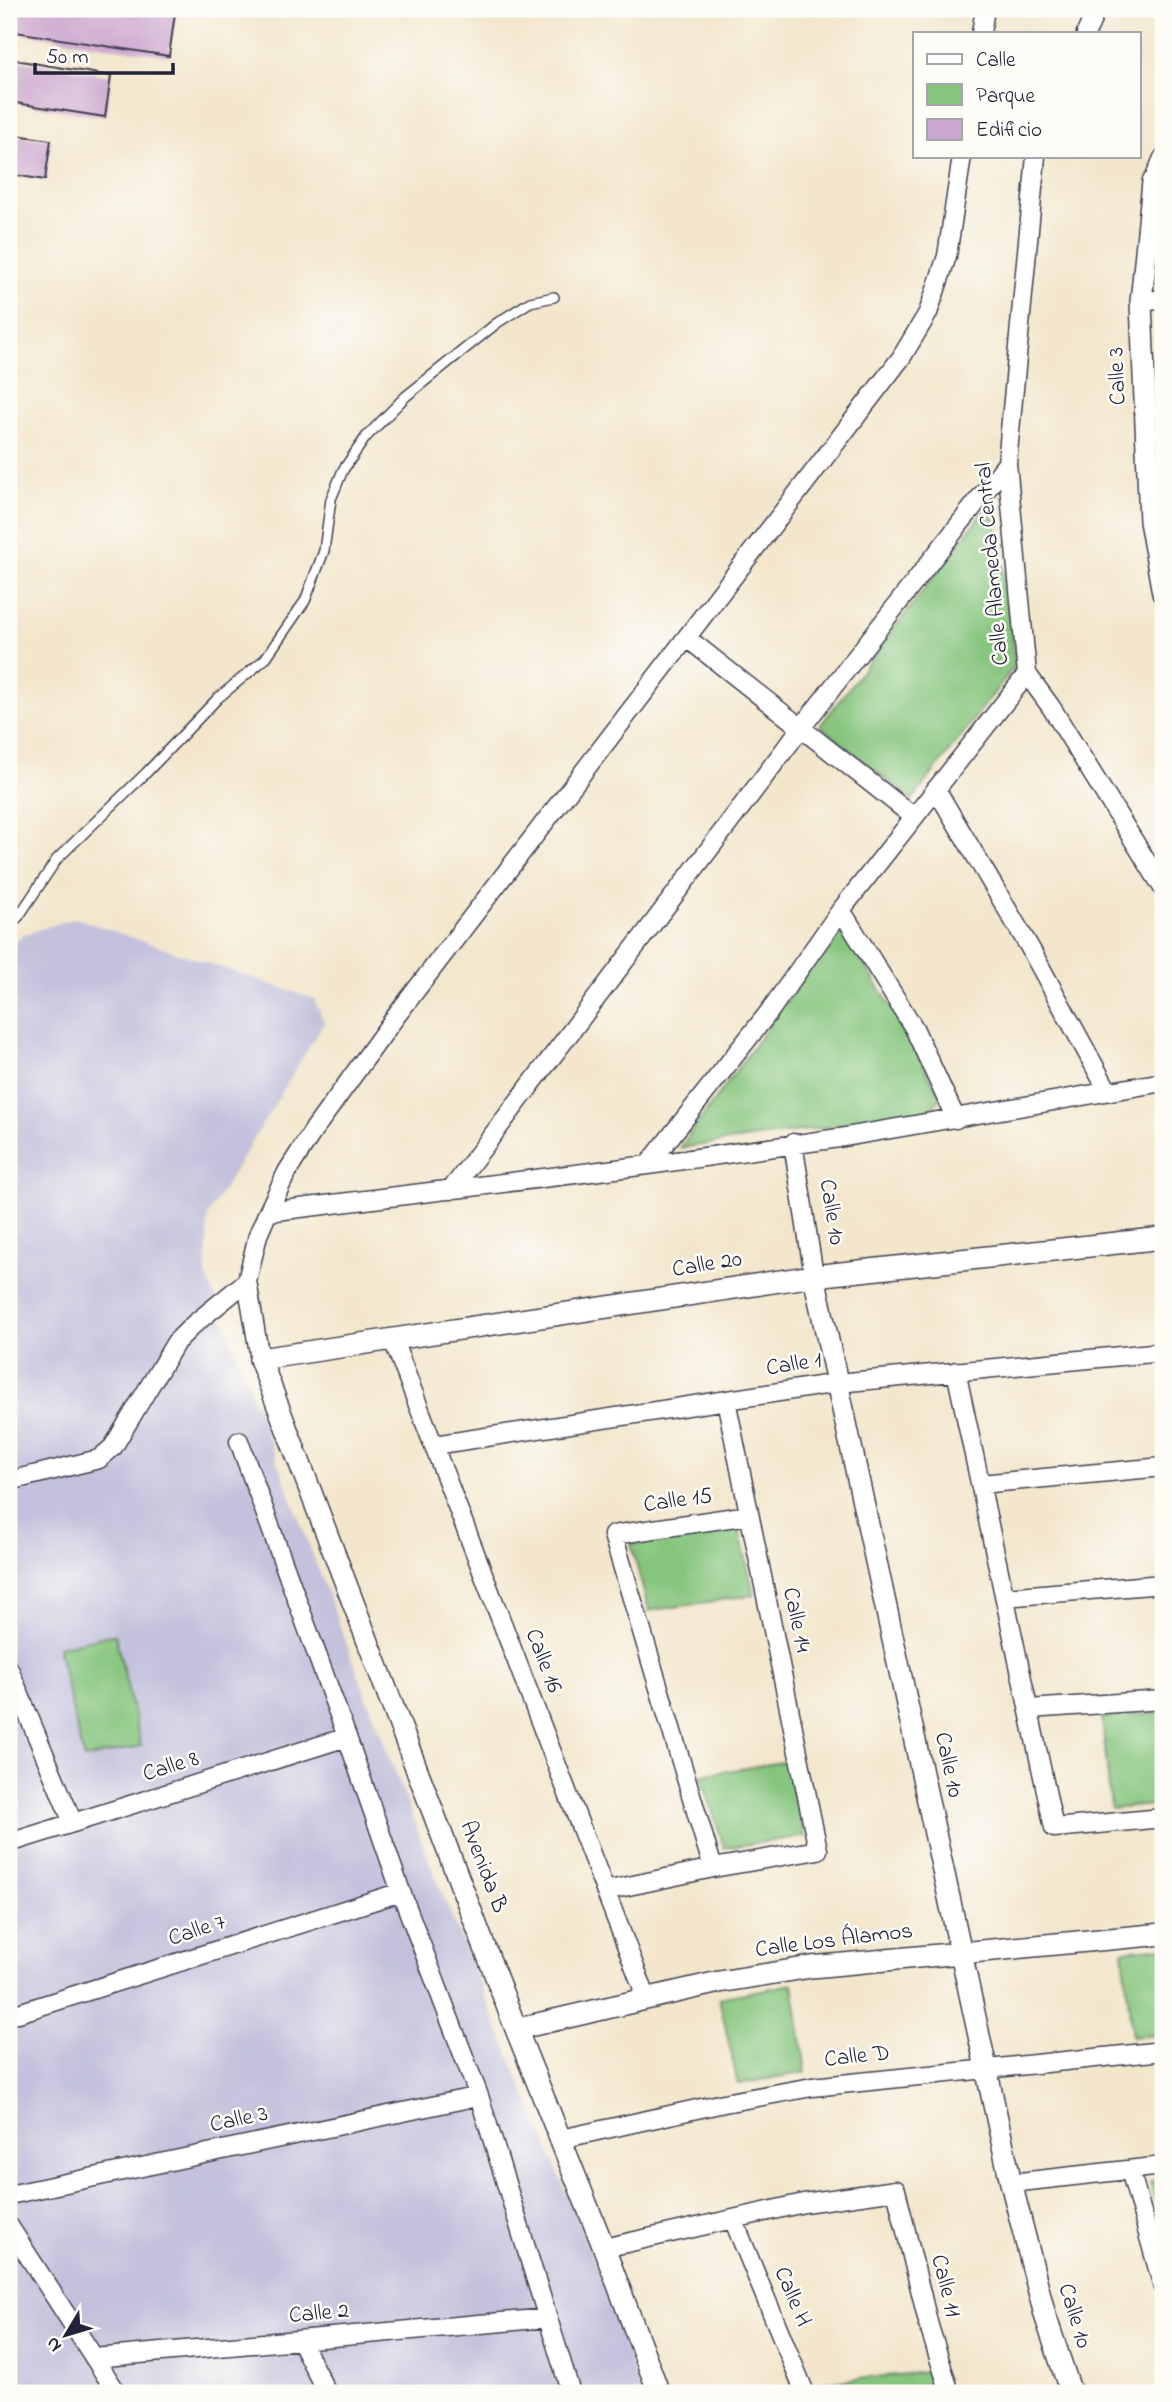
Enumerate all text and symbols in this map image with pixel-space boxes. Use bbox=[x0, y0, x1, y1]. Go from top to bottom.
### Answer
scale bar bbox=[35, 32, 173, 76]
legend bbox=[913, 32, 1140, 158]
text: 50 m bbox=[46, 43, 89, 73]
text: Calle bbox=[976, 46, 1016, 76]
text: Parque bbox=[976, 82, 1035, 112]
text: Edificio bbox=[976, 116, 1042, 146]
street label: Calle 3 bbox=[1100, 346, 1136, 406]
street label: Calle Alameda Central bbox=[968, 461, 1018, 667]
street label: Calle 10 bbox=[810, 1177, 852, 1247]
street label: Calle 20 bbox=[670, 1243, 744, 1287]
street label: Calle 1 bbox=[764, 1344, 824, 1386]
street label: Calle 15 bbox=[641, 1480, 715, 1522]
street label: Calle 14 bbox=[773, 1584, 819, 1656]
street label: Calle 16 bbox=[516, 1624, 570, 1698]
street label: Calle 10 bbox=[925, 1729, 971, 1801]
street label: Calle 8 bbox=[139, 1743, 203, 1791]
street label: Avenida B bbox=[450, 1816, 516, 1918]
street label: Calle 7 bbox=[164, 1906, 230, 1956]
street label: Calle Los Álamos bbox=[753, 1914, 915, 1967]
street label: Calle D bbox=[823, 2037, 891, 2077]
street label: Calle 3 bbox=[207, 2098, 271, 2142]
street label: Calle 11 bbox=[921, 2251, 969, 2321]
street label: Calle H bbox=[765, 2262, 819, 2332]
street label: Calle 10 bbox=[1049, 2280, 1099, 2352]
street label: Calle 2 bbox=[288, 2295, 350, 2333]
north arrow bbox=[32, 2300, 102, 2370]
text: N bbox=[40, 2330, 69, 2357]

